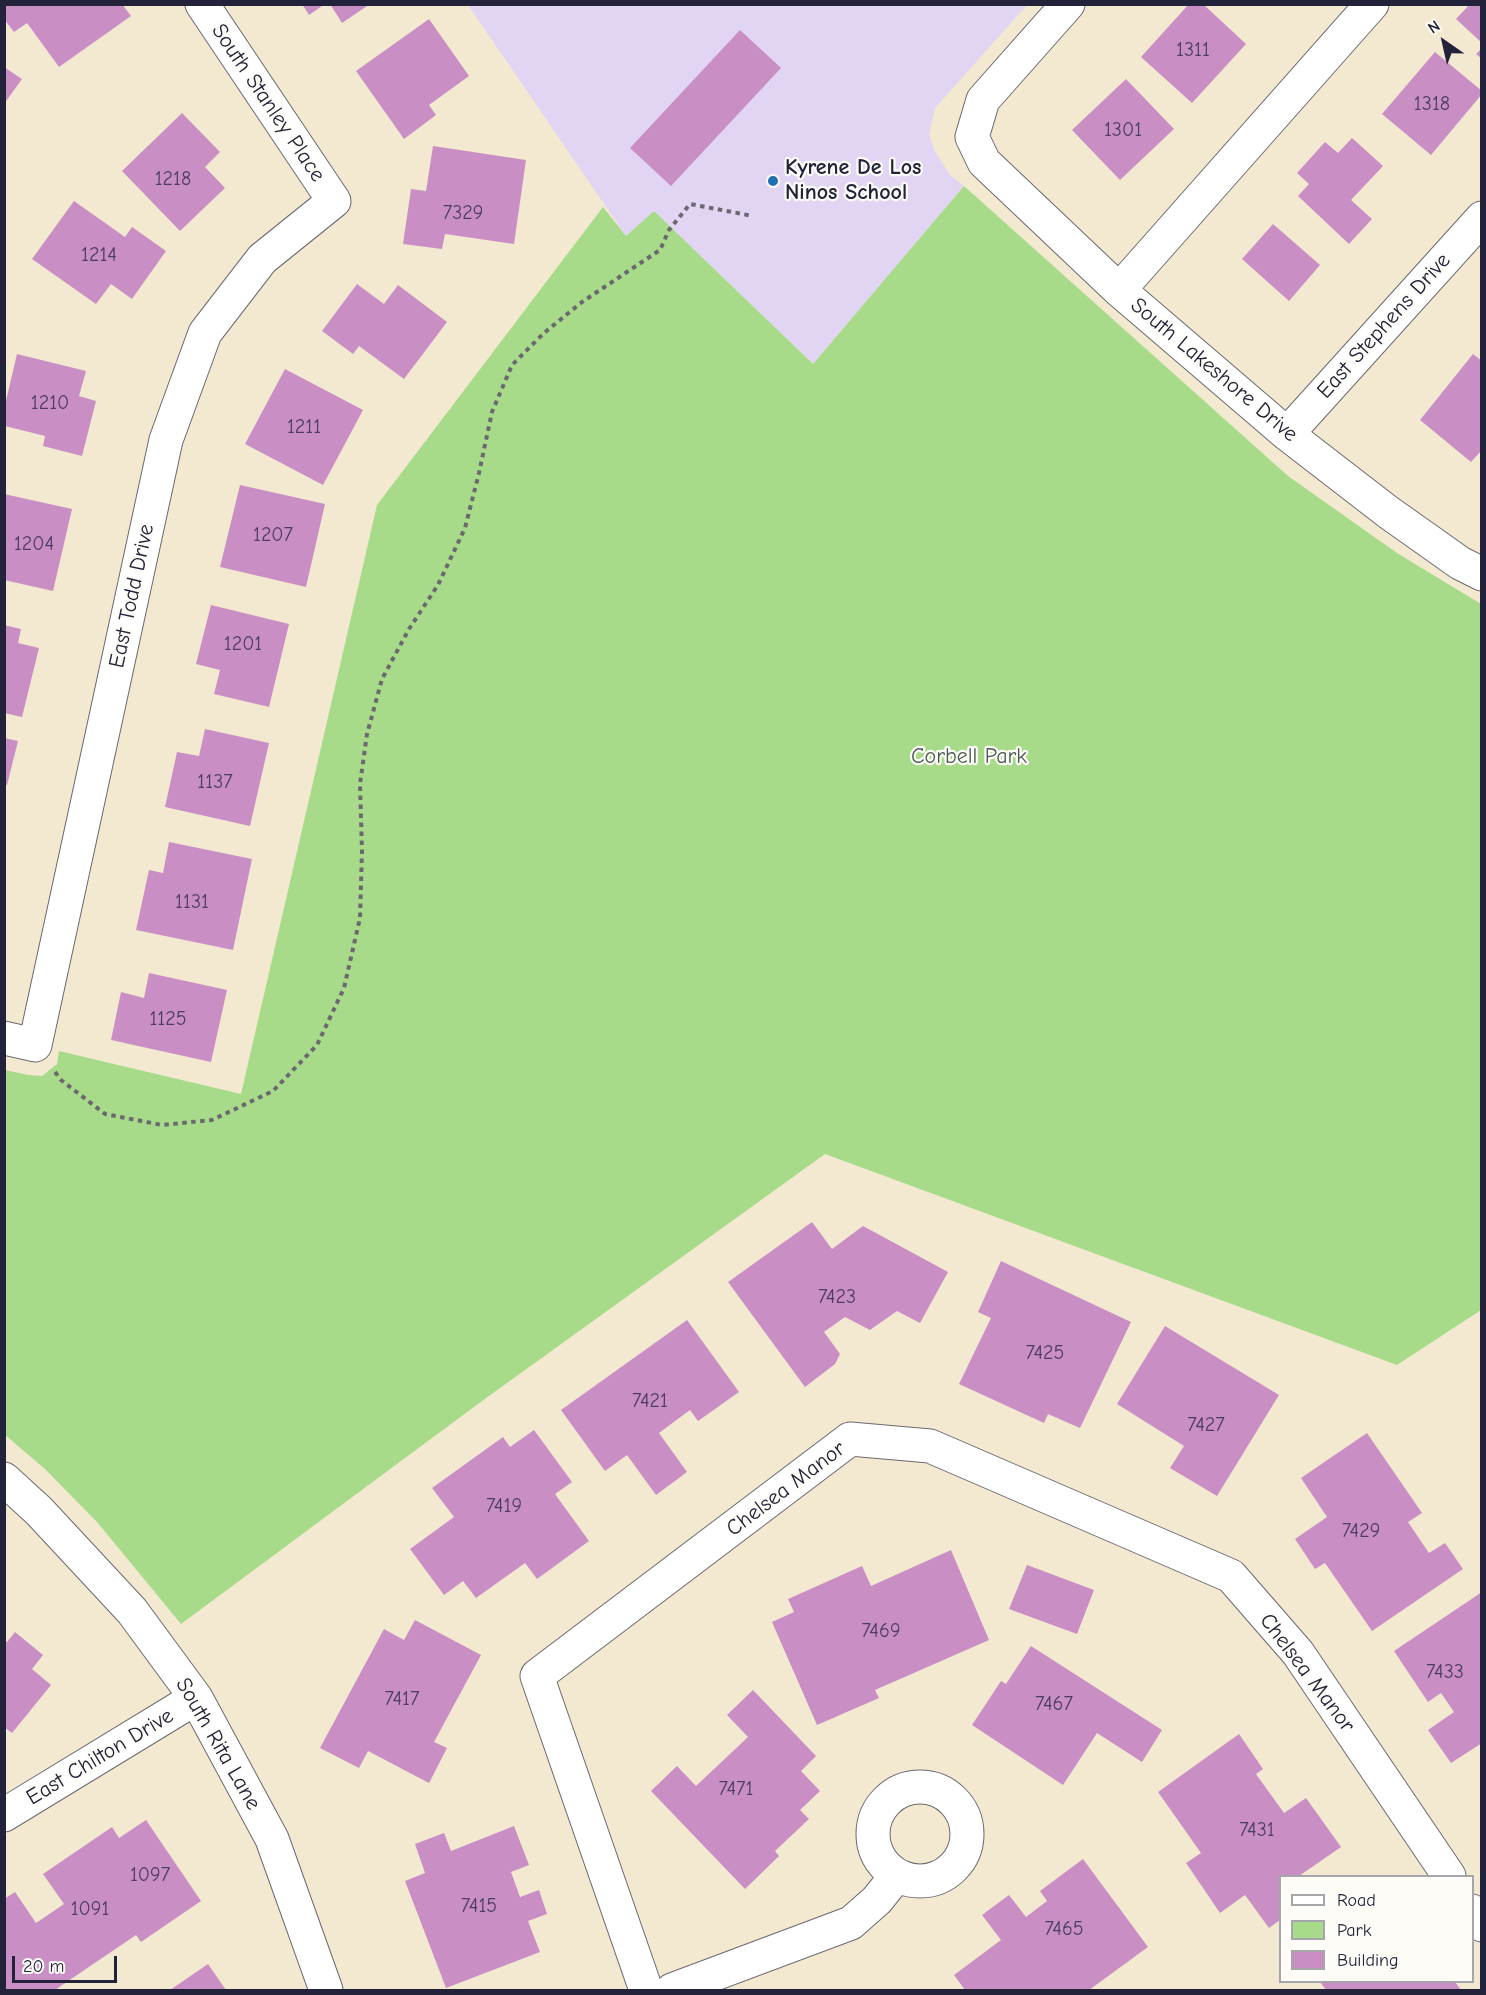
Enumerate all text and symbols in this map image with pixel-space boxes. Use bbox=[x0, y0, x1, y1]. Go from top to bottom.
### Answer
north arrow bbox=[1414, 12, 1474, 72]
text: N bbox=[1425, 17, 1443, 37]
street label: South Stanley Place bbox=[205, 19, 331, 187]
house number: 1311 bbox=[1176, 38, 1210, 62]
house number: 1318 bbox=[1414, 92, 1450, 116]
house number: 1301 bbox=[1104, 118, 1142, 142]
place label: Kyrene De Los Ninos School bbox=[785, 155, 921, 206]
house number: 1218 bbox=[155, 167, 191, 191]
marker: Kyrene De Los Ninos School bbox=[766, 174, 780, 188]
house number: 7329 bbox=[443, 201, 483, 225]
house number: 1214 bbox=[81, 243, 117, 267]
street label: East Stephens Drive bbox=[1312, 248, 1456, 404]
street label: South Lakeshore Drive bbox=[1125, 292, 1303, 448]
house number: 1210 bbox=[31, 391, 69, 415]
house number: 1211 bbox=[287, 415, 321, 439]
street label: East Todd Drive bbox=[104, 522, 160, 670]
house number: 1207 bbox=[253, 523, 293, 547]
house number: 1204 bbox=[14, 532, 54, 556]
house number: 1201 bbox=[224, 632, 262, 656]
park label: Corbell Park bbox=[911, 744, 1027, 770]
house number: 1137 bbox=[197, 770, 233, 794]
house number: 1131 bbox=[175, 890, 209, 914]
house number: 1125 bbox=[149, 1007, 187, 1031]
house number: 7423 bbox=[818, 1285, 856, 1309]
house number: 7425 bbox=[1026, 1341, 1064, 1365]
house number: 7421 bbox=[632, 1389, 668, 1413]
house number: 7427 bbox=[1187, 1413, 1225, 1437]
street label: Chelsea Manor bbox=[721, 1436, 851, 1542]
house number: 7419 bbox=[486, 1494, 522, 1518]
house number: 7429 bbox=[1342, 1519, 1380, 1543]
street label: Chelsea Manor bbox=[1254, 1608, 1360, 1738]
house number: 7469 bbox=[862, 1619, 900, 1643]
house number: 7433 bbox=[1426, 1660, 1464, 1684]
street label: South Rita Lane bbox=[170, 1673, 266, 1815]
house number: 7417 bbox=[385, 1687, 419, 1711]
house number: 7467 bbox=[1035, 1692, 1073, 1716]
street label: East Chilton Drive bbox=[22, 1703, 178, 1811]
house number: 7471 bbox=[719, 1777, 753, 1801]
house number: 7431 bbox=[1239, 1818, 1275, 1842]
house number: 1097 bbox=[130, 1863, 170, 1887]
legend bbox=[1279, 1875, 1474, 1983]
text: Road bbox=[1337, 1890, 1376, 1911]
house number: 7415 bbox=[461, 1894, 497, 1918]
house number: 1091 bbox=[71, 1897, 109, 1921]
house number: 7465 bbox=[1044, 1917, 1084, 1941]
text: Park bbox=[1337, 1920, 1371, 1941]
scale bar bbox=[15, 1944, 120, 1982]
text: Building bbox=[1337, 1950, 1399, 1971]
text: 20 m bbox=[23, 1956, 64, 1977]

